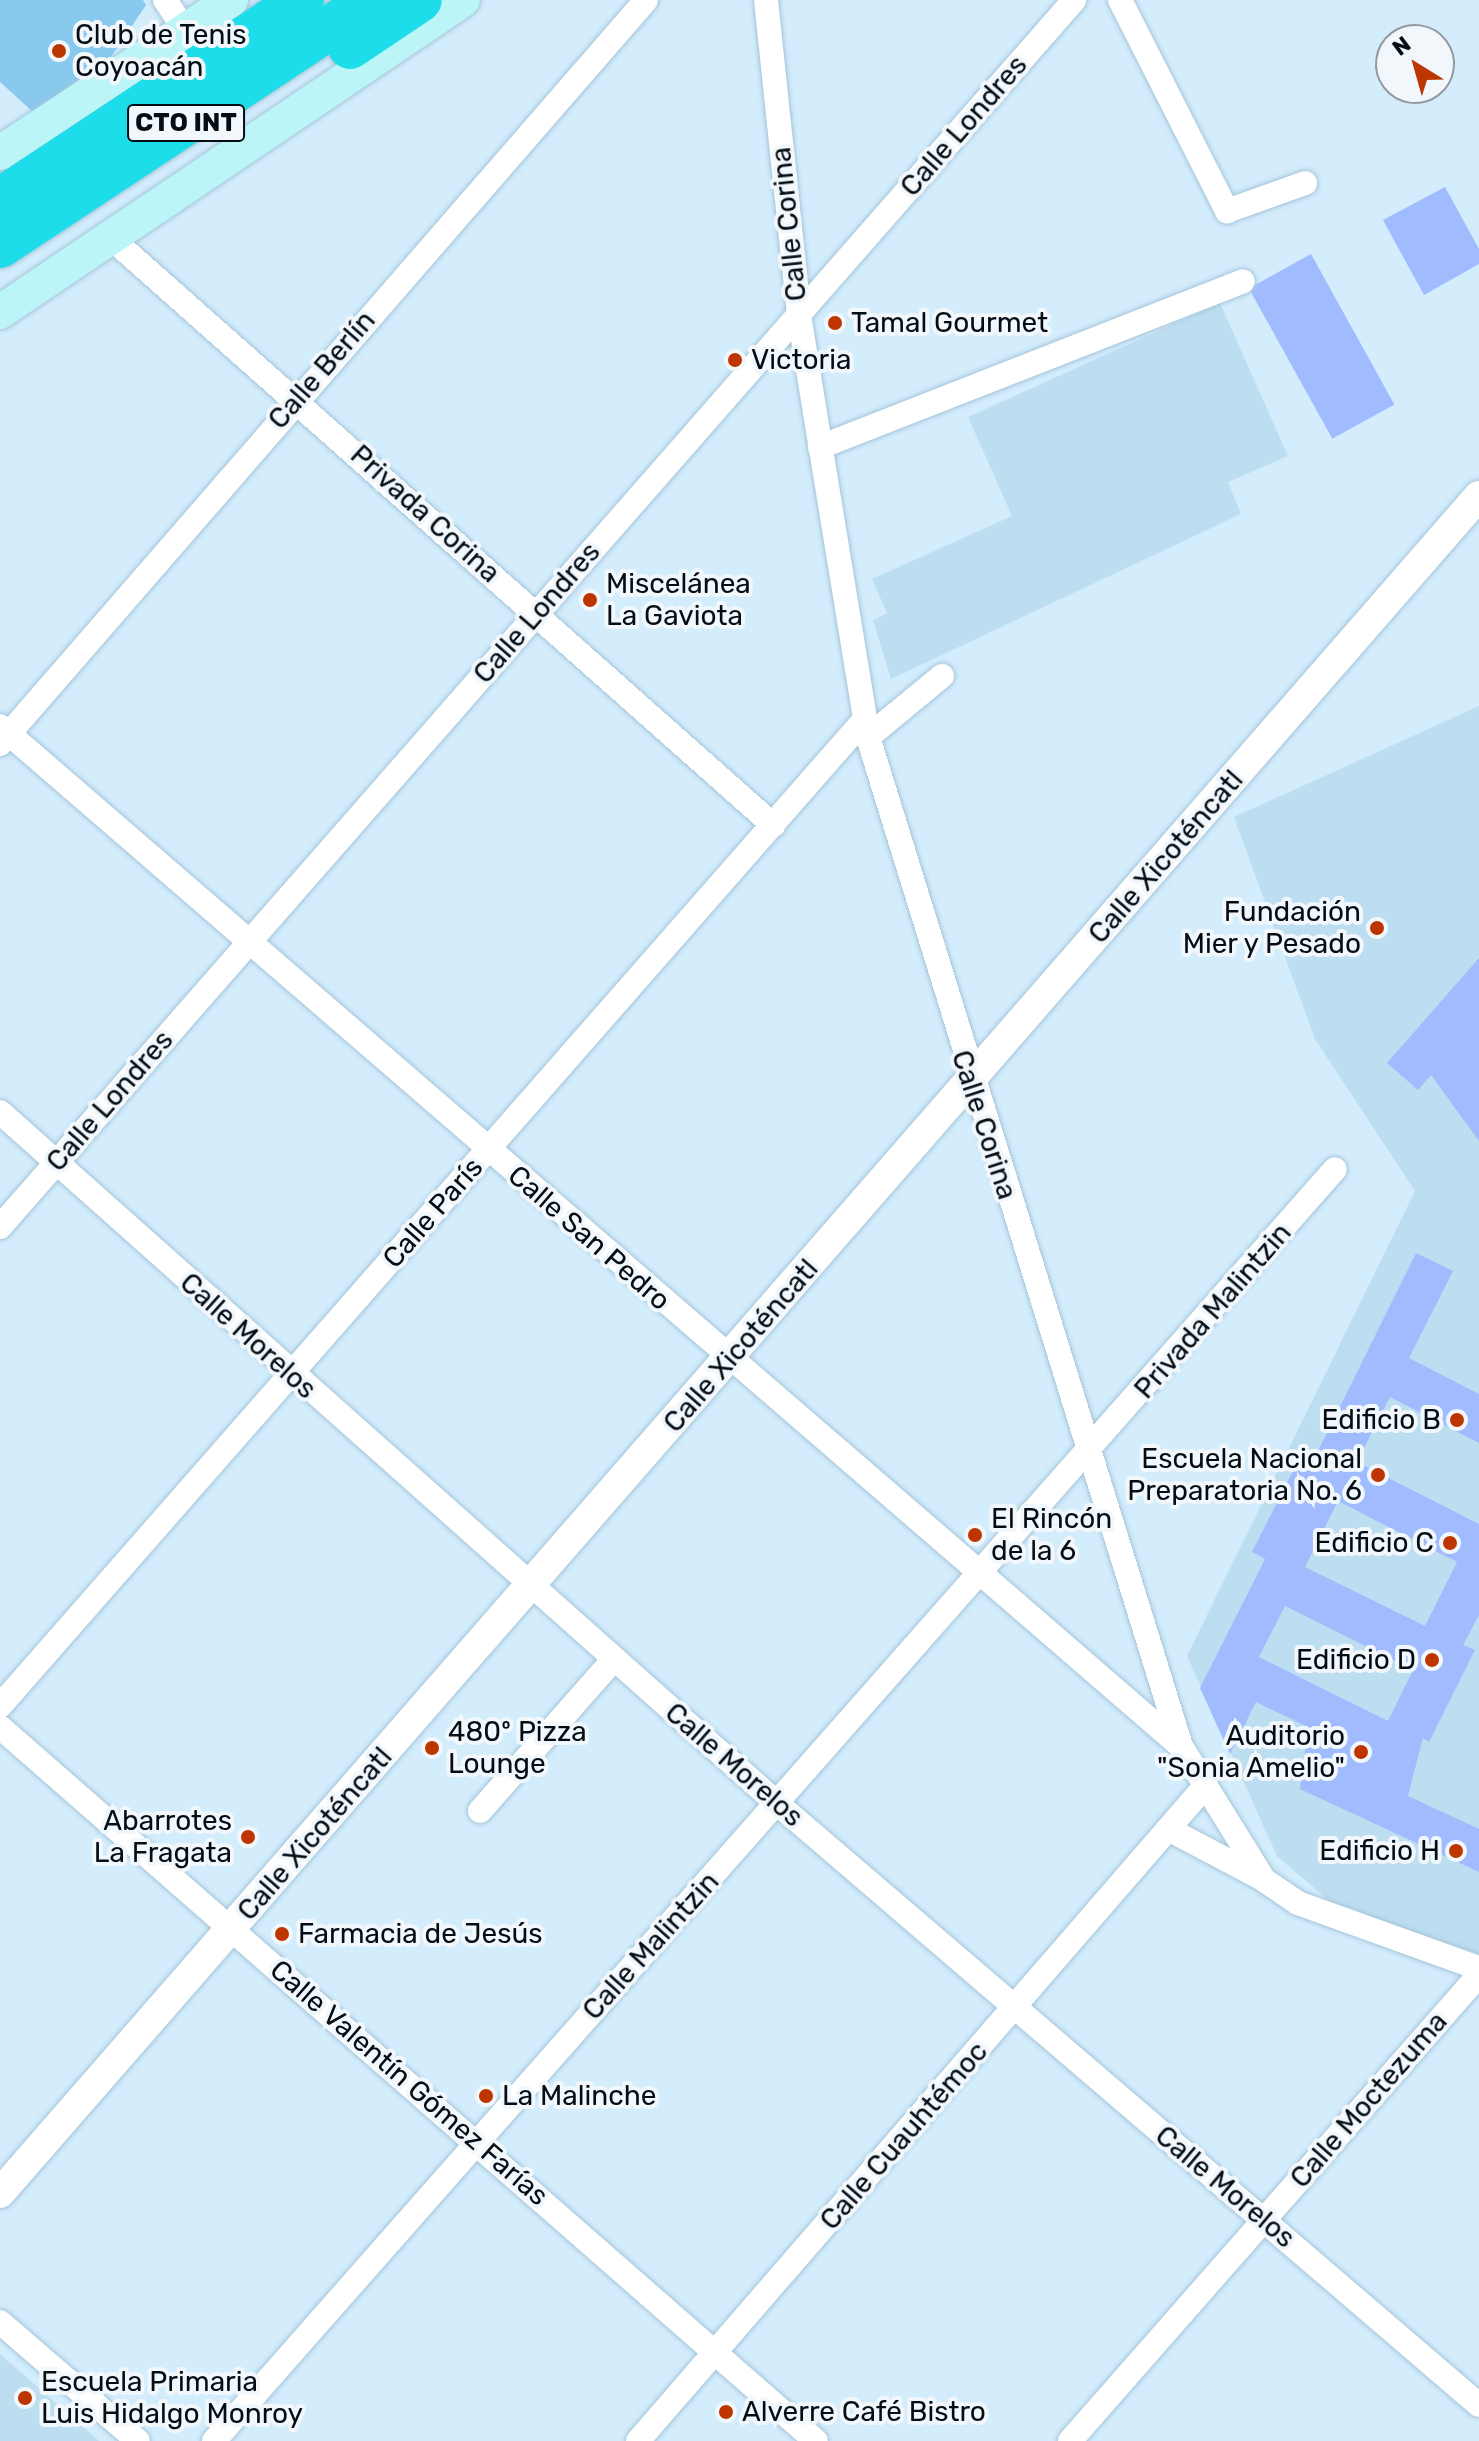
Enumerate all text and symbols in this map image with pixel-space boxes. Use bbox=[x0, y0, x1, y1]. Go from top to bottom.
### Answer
place label: Club de Tenis Coyoacán bbox=[75, 18, 247, 84]
north arrow bbox=[1375, 24, 1455, 104]
text: N bbox=[1387, 30, 1416, 62]
marker: Club de Tenis Coyoacán bbox=[50, 42, 68, 60]
street label: Calle Londres bbox=[894, 49, 1034, 203]
road number: CTO INT bbox=[126, 101, 246, 145]
street label: Calle Corina bbox=[764, 145, 814, 303]
street label: Calle Berlín bbox=[261, 304, 383, 436]
place label: Tamal Gourmet bbox=[851, 306, 1048, 340]
marker: Tamal Gourmet bbox=[826, 314, 844, 332]
place label: Victoria bbox=[751, 343, 851, 377]
marker: Victoria bbox=[726, 351, 744, 369]
street label: Privada Corina bbox=[343, 438, 507, 590]
street label: Calle Londres bbox=[467, 536, 607, 690]
place label: Miscelánea La Gaviota bbox=[606, 567, 751, 633]
marker: Miscelánea La Gaviota bbox=[581, 591, 599, 609]
street label: Calle Xicoténcatl bbox=[1082, 764, 1250, 950]
place label: Fundación Mier y Pesado bbox=[1181, 895, 1361, 961]
marker: Fundación Mier y Pesado bbox=[1368, 919, 1386, 937]
street label: Calle Londres bbox=[40, 1024, 180, 1178]
street label: Calle Corina bbox=[944, 1046, 1024, 1204]
street label: Calle París bbox=[376, 1151, 490, 1275]
street label: Calle San Pedro bbox=[501, 1159, 677, 1317]
street label: Privada Malintzin bbox=[1128, 1216, 1298, 1406]
street label: Calle Xicoténcatl bbox=[657, 1253, 825, 1439]
street label: Calle Morelos bbox=[173, 1266, 323, 1406]
place label: Edificio B bbox=[1322, 1403, 1441, 1437]
marker: Edificio B bbox=[1448, 1411, 1466, 1429]
place label: Escuela Nacional Preparatoria No. 6 bbox=[1127, 1442, 1362, 1508]
marker: Escuela Nacional Preparatoria No. 6 bbox=[1369, 1466, 1387, 1484]
place label: El Rincón de la 6 bbox=[991, 1502, 1112, 1568]
marker: El Rincón de la 6 bbox=[966, 1526, 984, 1544]
place label: Edificio C bbox=[1315, 1526, 1434, 1560]
marker: Edificio C bbox=[1441, 1534, 1459, 1552]
place label: Edificio D bbox=[1296, 1643, 1416, 1677]
marker: Edificio D bbox=[1423, 1651, 1441, 1669]
street label: Calle Morelos bbox=[658, 1696, 810, 1834]
place label: 480º Pizza Lounge bbox=[448, 1715, 587, 1781]
place label: Auditorio "Sonia Amelio" bbox=[1156, 1719, 1345, 1785]
marker: 480º Pizza Lounge bbox=[423, 1739, 441, 1757]
street label: Calle Xicoténcatl bbox=[231, 1741, 399, 1927]
marker: Auditorio "Sonia Amelio" bbox=[1352, 1743, 1370, 1761]
place label: Abarrotes La Fragata bbox=[94, 1804, 232, 1870]
marker: Abarrotes La Fragata bbox=[239, 1828, 257, 1846]
place label: Edificio H bbox=[1319, 1834, 1440, 1868]
marker: Edificio H bbox=[1447, 1842, 1465, 1860]
street label: Calle Malintzin bbox=[576, 1865, 726, 2027]
place label: Farmacia de Jesús bbox=[298, 1917, 543, 1951]
marker: Farmacia de Jesús bbox=[273, 1925, 291, 1943]
street label: Calle Valentín Gómez Farías bbox=[263, 1953, 555, 2213]
street label: Calle Moctezuma bbox=[1283, 2005, 1455, 2195]
street label: Calle Cuauhtémoc bbox=[813, 2035, 995, 2237]
place label: La Malinche bbox=[502, 2079, 657, 2113]
marker: La Malinche bbox=[477, 2087, 495, 2105]
street label: Calle Morelos bbox=[1148, 2119, 1302, 2255]
place label: Escuela Primaria Luis Hidalgo Monroy bbox=[41, 2365, 303, 2431]
marker: Escuela Primaria Luis Hidalgo Monroy bbox=[16, 2389, 34, 2407]
place label: Alverre Café Bistro bbox=[742, 2395, 986, 2429]
marker: Alverre Café Bistro bbox=[717, 2403, 735, 2421]

